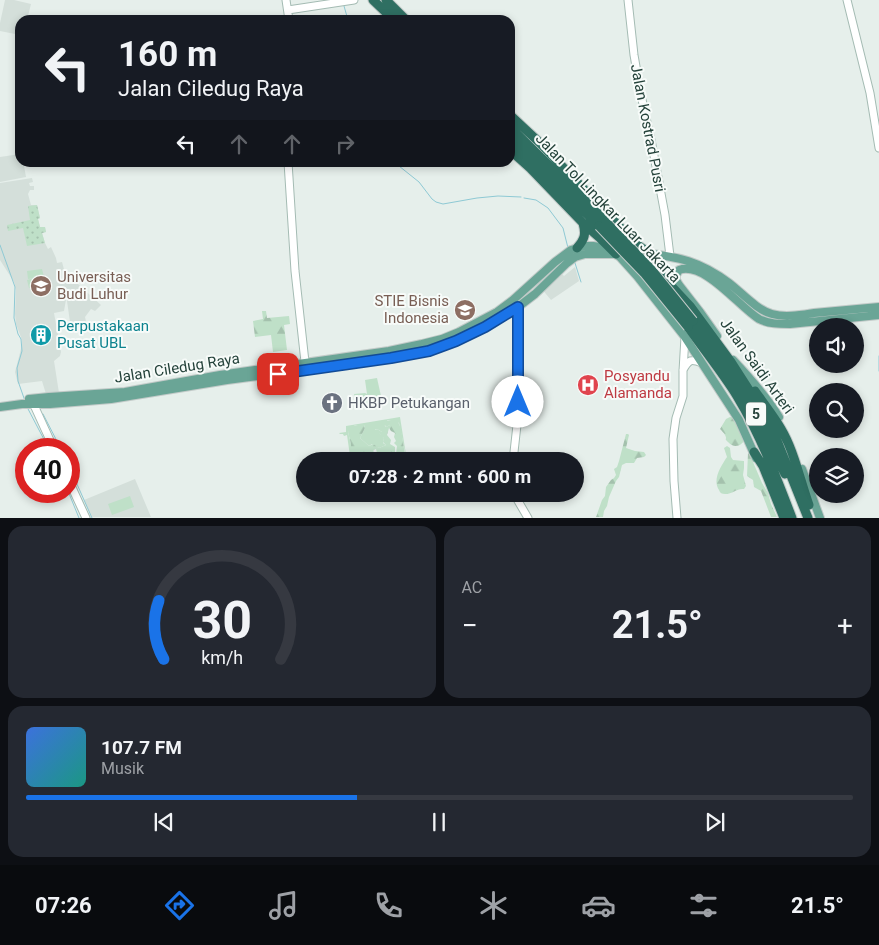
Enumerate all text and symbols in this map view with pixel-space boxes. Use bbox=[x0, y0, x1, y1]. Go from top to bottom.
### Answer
text: 160 m bbox=[118, 34, 217, 75]
icon: left bbox=[35, 35, 100, 100]
street label: Jalan Kostrad Pusri bbox=[627, 62, 669, 194]
text: Jalan Ciledug Raya bbox=[118, 76, 304, 101]
icon: left bbox=[172, 130, 200, 158]
icon: ahead bbox=[225, 130, 253, 158]
icon: ahead bbox=[278, 130, 306, 158]
icon: right bbox=[331, 130, 359, 158]
street label: Jalan Tol Lingkar Luar Jakarta bbox=[532, 130, 684, 286]
place label: Universitas Budi Luhur bbox=[57, 268, 131, 303]
school or university icon: Universitas Budi Luhur bbox=[29, 274, 53, 298]
place label: STIE Bisnis Indonesia bbox=[374, 292, 449, 327]
school or university icon: STIE Bisnis Indonesia bbox=[453, 298, 477, 322]
street label: Jalan Saidi Arteri bbox=[716, 315, 798, 417]
place label: Perpustakaan Pusat UBL bbox=[57, 317, 149, 352]
map controls bbox=[809, 318, 864, 503]
button: sound bbox=[809, 318, 864, 373]
building icon: Perpustakaan Pusat UBL bbox=[29, 323, 53, 347]
street label: Jalan Ciledug Raya bbox=[113, 349, 241, 387]
pin bbox=[257, 353, 299, 395]
icon: arrive bbox=[264, 360, 292, 388]
place label: Posyandu Alamanda bbox=[604, 367, 672, 402]
hospital icon: Posyandu Alamanda bbox=[576, 373, 600, 397]
position arrow bbox=[491, 375, 543, 427]
button: search bbox=[809, 383, 864, 438]
church icon: HKBP Petukangan bbox=[320, 391, 344, 415]
place label: HKBP Petukangan bbox=[348, 394, 470, 412]
road number: 5 bbox=[746, 402, 766, 426]
speed limit sign: 40 bbox=[15, 438, 80, 503]
button: layers bbox=[809, 448, 864, 503]
text: 07:28 · 2 mnt · 600 m bbox=[349, 465, 531, 488]
text: AC bbox=[462, 578, 482, 597]
text: 30 bbox=[192, 590, 252, 651]
text: 21.5° bbox=[612, 603, 703, 647]
text: − bbox=[462, 609, 478, 642]
text: + bbox=[837, 609, 853, 642]
text: km/h bbox=[201, 647, 243, 668]
text: 107.7 FM bbox=[101, 736, 182, 759]
text: Musik bbox=[101, 759, 144, 778]
icon: previous bbox=[150, 808, 178, 836]
icon: pause bbox=[425, 808, 453, 836]
icon: next bbox=[701, 808, 729, 836]
icon: directions bbox=[162, 888, 197, 923]
icon: music bbox=[266, 888, 301, 923]
icon: phone bbox=[371, 888, 406, 923]
icon: climate bbox=[476, 888, 511, 923]
icon: car bbox=[581, 888, 616, 923]
icon: filters bbox=[686, 888, 721, 923]
text: 07:26 bbox=[35, 893, 92, 918]
text: 21.5° bbox=[791, 893, 844, 918]

